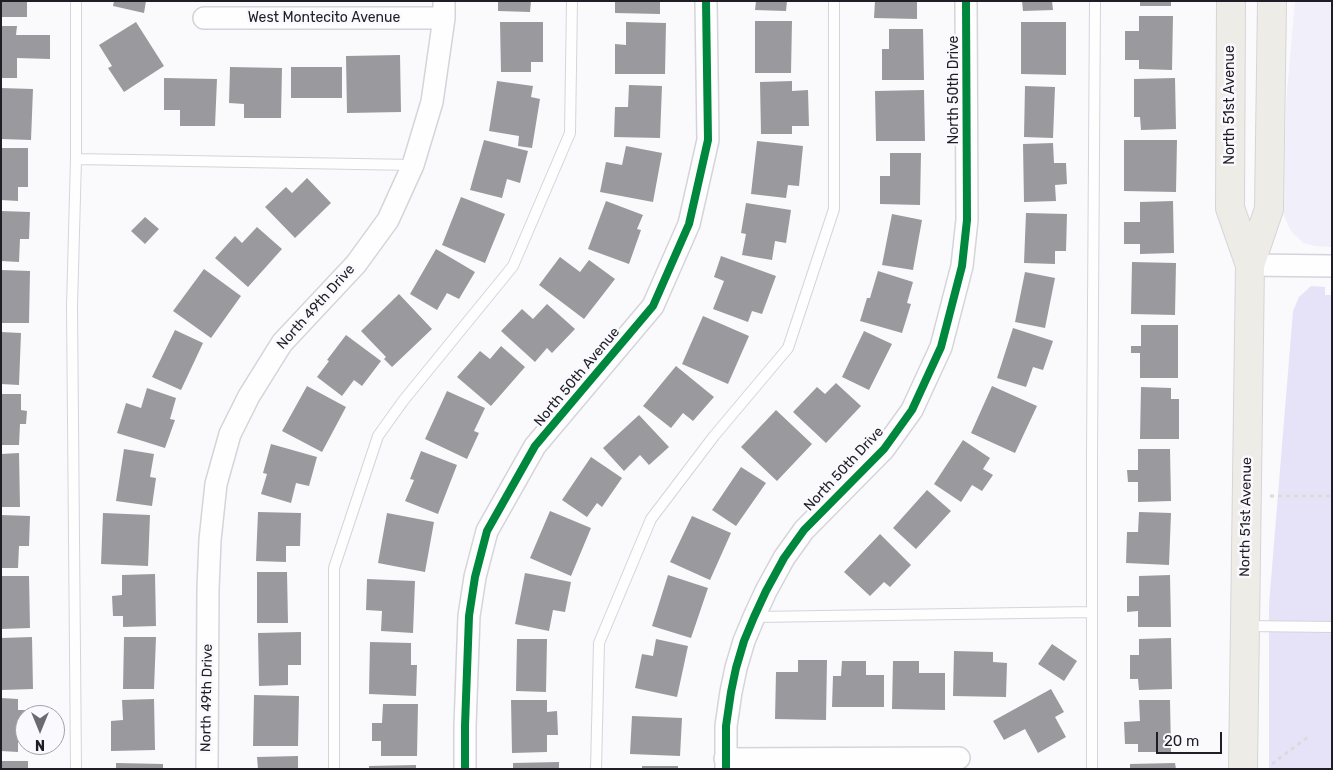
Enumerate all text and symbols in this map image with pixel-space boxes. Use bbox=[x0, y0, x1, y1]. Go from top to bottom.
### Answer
street label: West Montecito Avenue bbox=[248, 10, 400, 26]
street label: North 50th Drive bbox=[946, 36, 962, 144]
street label: North 51st Avenue bbox=[1222, 45, 1238, 165]
street label: North 49th Drive bbox=[273, 261, 359, 353]
street label: North 50th Avenue bbox=[531, 324, 623, 430]
street label: North 50th Drive bbox=[801, 423, 887, 515]
street label: North 51st Avenue bbox=[1237, 457, 1255, 577]
street label: North 49th Drive bbox=[198, 644, 216, 752]
north arrow bbox=[15, 705, 65, 755]
scale bar bbox=[1158, 722, 1224, 754]
text: 20 m bbox=[1164, 732, 1199, 750]
text: N bbox=[35, 736, 45, 753]

